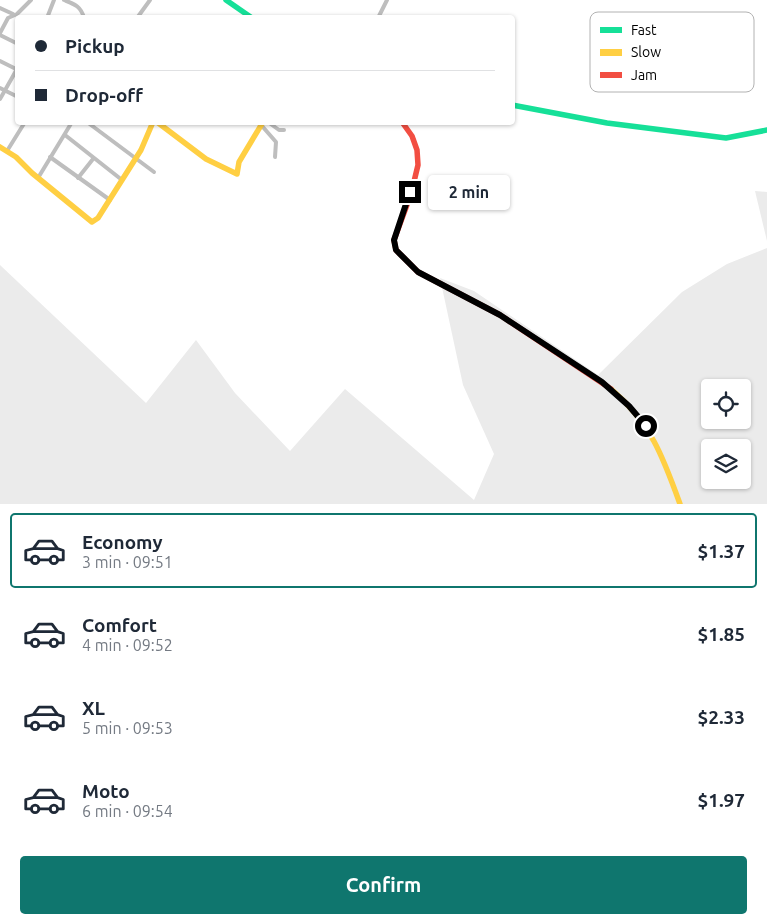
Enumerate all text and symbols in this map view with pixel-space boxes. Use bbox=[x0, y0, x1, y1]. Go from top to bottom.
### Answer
legend bbox=[590, 12, 754, 92]
text: Fast bbox=[631, 22, 657, 38]
text: Pickup bbox=[65, 35, 125, 57]
text: Slow bbox=[631, 44, 661, 60]
text: Jam bbox=[631, 67, 657, 83]
text: Drop-off bbox=[65, 84, 143, 106]
callout: 2 min bbox=[428, 174, 510, 210]
route end bbox=[399, 181, 421, 203]
text: 2 min bbox=[449, 183, 489, 201]
map controls bbox=[701, 379, 751, 489]
button: locate bbox=[701, 379, 751, 429]
route start bbox=[635, 415, 657, 437]
button: layers bbox=[701, 439, 751, 489]
icon: car bbox=[22, 528, 67, 573]
text: Economy bbox=[82, 531, 163, 553]
text: $1.37 bbox=[697, 540, 745, 562]
text: 3 min · 09:51 bbox=[82, 553, 173, 571]
icon: car bbox=[22, 611, 67, 656]
text: Comfort bbox=[82, 614, 157, 636]
text: $1.85 bbox=[697, 623, 745, 645]
text: 4 min · 09:52 bbox=[82, 636, 173, 654]
icon: car bbox=[22, 694, 67, 739]
text: XL bbox=[82, 697, 105, 719]
text: $2.33 bbox=[697, 706, 745, 728]
text: 5 min · 09:53 bbox=[82, 719, 173, 737]
icon: car bbox=[22, 777, 67, 822]
text: Moto bbox=[82, 780, 130, 802]
text: $1.97 bbox=[697, 789, 745, 811]
text: 6 min · 09:54 bbox=[82, 802, 173, 820]
button: Confirm bbox=[20, 856, 747, 914]

